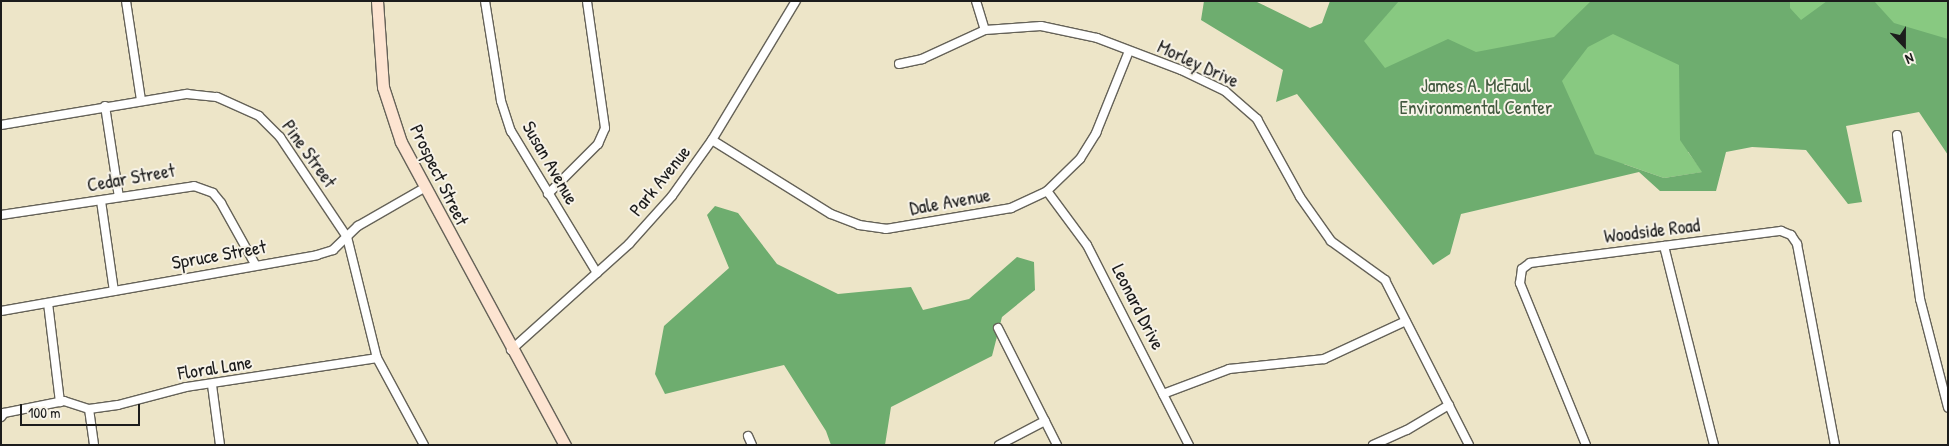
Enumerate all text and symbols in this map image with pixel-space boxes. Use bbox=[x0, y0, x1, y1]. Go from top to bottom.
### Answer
north arrow bbox=[1879, 20, 1929, 70]
street label: Morley Drive bbox=[1154, 35, 1242, 93]
text: N bbox=[1903, 49, 1917, 70]
park label: James A. McFaul Environmental Center bbox=[1400, 75, 1552, 119]
street label: Pine Street bbox=[277, 116, 341, 192]
street label: Susan Avenue bbox=[517, 117, 583, 209]
street label: Prospect Street bbox=[405, 121, 473, 229]
street label: Park Avenue bbox=[625, 141, 695, 221]
street label: Cedar Street bbox=[85, 159, 177, 197]
street label: Dale Avenue bbox=[908, 184, 992, 220]
street label: Woodside Road bbox=[1603, 214, 1701, 248]
street label: Spruce Street bbox=[170, 235, 268, 275]
street label: Leonard Drive bbox=[1107, 260, 1169, 354]
street label: Floral Lane bbox=[176, 351, 254, 385]
scale bar bbox=[22, 394, 142, 426]
text: 100 m bbox=[28, 402, 61, 423]

